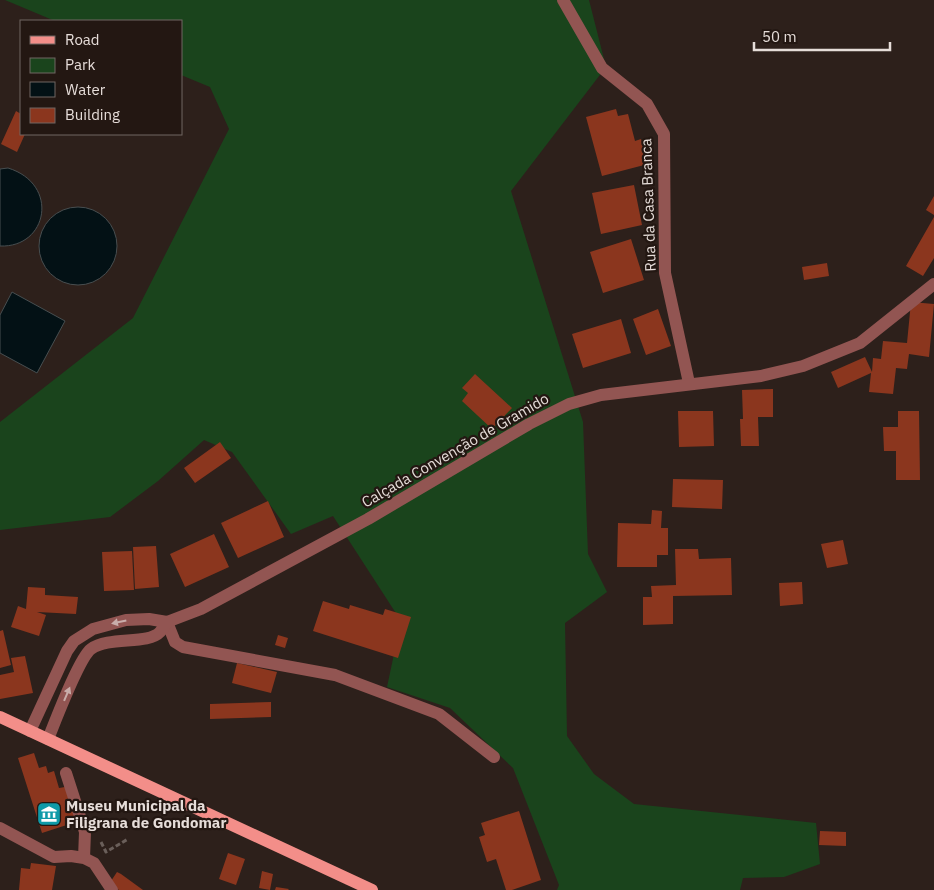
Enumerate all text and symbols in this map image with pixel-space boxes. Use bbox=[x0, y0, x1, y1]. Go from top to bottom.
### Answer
legend bbox=[20, 20, 182, 135]
scale bar bbox=[754, 20, 890, 52]
text: 50 m bbox=[762, 27, 797, 46]
text: Road bbox=[65, 30, 100, 49]
text: Park bbox=[65, 55, 95, 74]
text: Water bbox=[65, 80, 106, 99]
text: Building bbox=[65, 105, 120, 124]
street label: Rua da Casa Branca bbox=[636, 138, 660, 272]
street label: Calçada Convenção de Gramido bbox=[358, 388, 552, 512]
one-way arrow bbox=[111, 618, 126, 626]
one-way arrow bbox=[63, 686, 71, 701]
place label: Museu Municipal da Filigrana de Gondomar bbox=[66, 796, 226, 832]
museum icon: Museu Municipal da Filigrana de Gondomar bbox=[36, 801, 62, 827]

